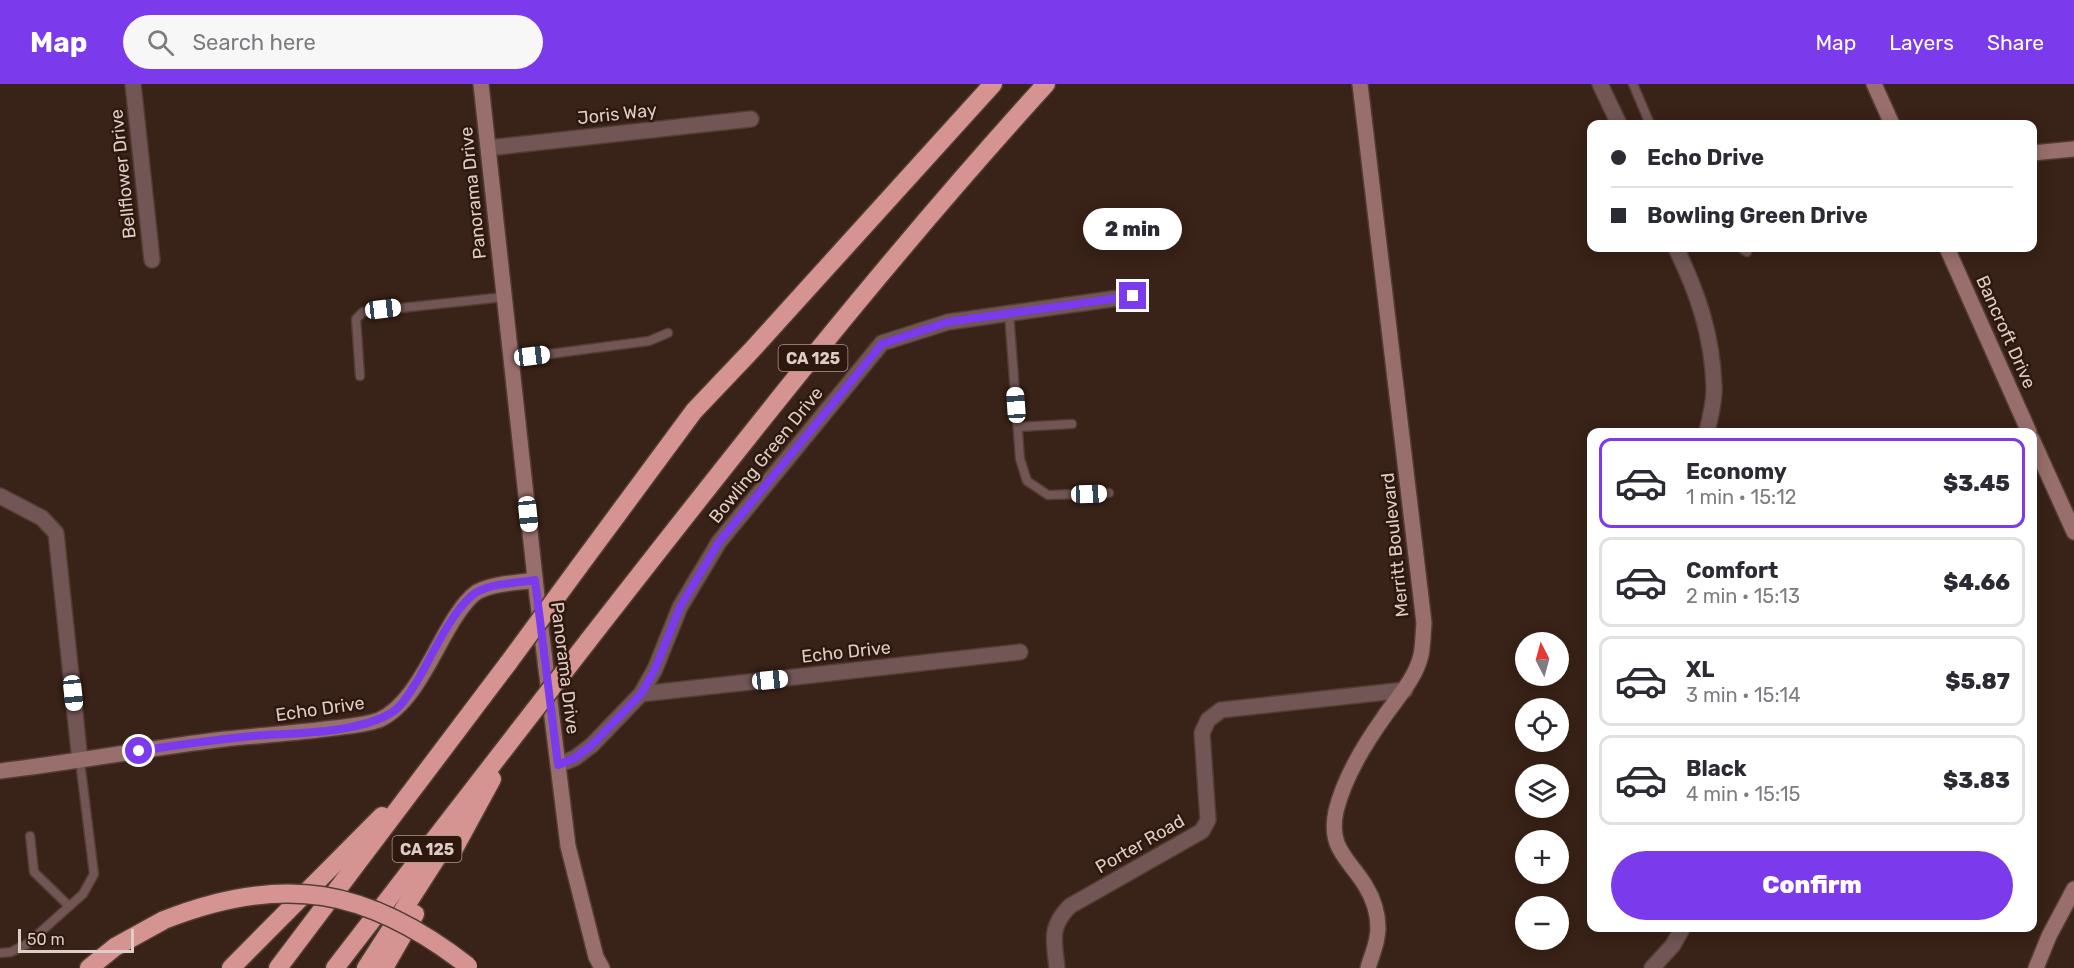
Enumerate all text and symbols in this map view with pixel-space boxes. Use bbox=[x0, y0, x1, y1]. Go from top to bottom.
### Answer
search box bbox=[123, 15, 543, 69]
text: Map bbox=[30, 26, 87, 59]
icon: search bbox=[144, 26, 177, 59]
text: Search here bbox=[192, 29, 316, 56]
text: Map bbox=[1815, 30, 1856, 55]
text: Layers bbox=[1889, 30, 1954, 55]
text: Share bbox=[1987, 30, 2044, 55]
street label: Joris Way bbox=[576, 99, 658, 129]
street label: Bellflower Drive bbox=[105, 108, 141, 240]
street label: Panorama Drive bbox=[455, 126, 491, 260]
text: Echo Drive bbox=[1647, 144, 1764, 171]
text: Bowling Green Drive bbox=[1647, 202, 1868, 229]
callout: 2 min bbox=[1084, 209, 1182, 251]
text: 2 min bbox=[1105, 217, 1160, 241]
street label: Bancroft Drive bbox=[1971, 272, 2041, 392]
route end bbox=[1119, 282, 1146, 309]
car bbox=[364, 298, 402, 320]
car bbox=[513, 345, 551, 367]
road number: CA 125 bbox=[778, 345, 848, 371]
street label: Bowling Green Drive bbox=[704, 382, 828, 528]
car bbox=[1006, 386, 1026, 424]
icon: car bbox=[1614, 456, 1668, 510]
text: Economy bbox=[1686, 458, 1787, 485]
text: $3.45 bbox=[1943, 470, 2010, 497]
street label: Merritt Boulevard bbox=[1376, 472, 1414, 618]
car bbox=[1071, 484, 1107, 504]
text: 1 min · 15:12 bbox=[1686, 485, 1796, 509]
car bbox=[517, 495, 539, 533]
icon: car bbox=[1614, 555, 1668, 609]
text: Comfort bbox=[1686, 557, 1778, 584]
text: $4.66 bbox=[1943, 569, 2010, 596]
text: 2 min · 15:13 bbox=[1686, 584, 1800, 608]
street label: Panorama Drive bbox=[546, 601, 584, 735]
north arrow bbox=[1515, 632, 1569, 686]
map controls bbox=[1515, 632, 1569, 950]
street label: Echo Drive bbox=[800, 636, 892, 668]
icon: car bbox=[1614, 654, 1668, 708]
text: XL bbox=[1686, 656, 1714, 683]
text: $5.87 bbox=[1945, 668, 2010, 695]
car bbox=[751, 669, 789, 691]
car bbox=[62, 674, 84, 712]
text: 3 min · 15:14 bbox=[1686, 683, 1801, 707]
street label: Echo Drive bbox=[274, 692, 366, 726]
button: locate bbox=[1515, 698, 1569, 752]
route start bbox=[125, 737, 152, 764]
icon: car bbox=[1614, 753, 1668, 807]
text: Black bbox=[1686, 755, 1747, 782]
button: layers bbox=[1515, 764, 1569, 818]
text: $3.83 bbox=[1943, 767, 2010, 794]
text: 4 min · 15:15 bbox=[1686, 782, 1800, 806]
street label: Porter Road bbox=[1092, 810, 1188, 878]
button: + bbox=[1515, 830, 1569, 884]
road number: CA 125 bbox=[392, 836, 462, 862]
button: Confirm bbox=[1611, 851, 2013, 920]
button: − bbox=[1515, 896, 1569, 950]
scale bar bbox=[18, 926, 134, 954]
text: 50 m bbox=[27, 930, 65, 949]

